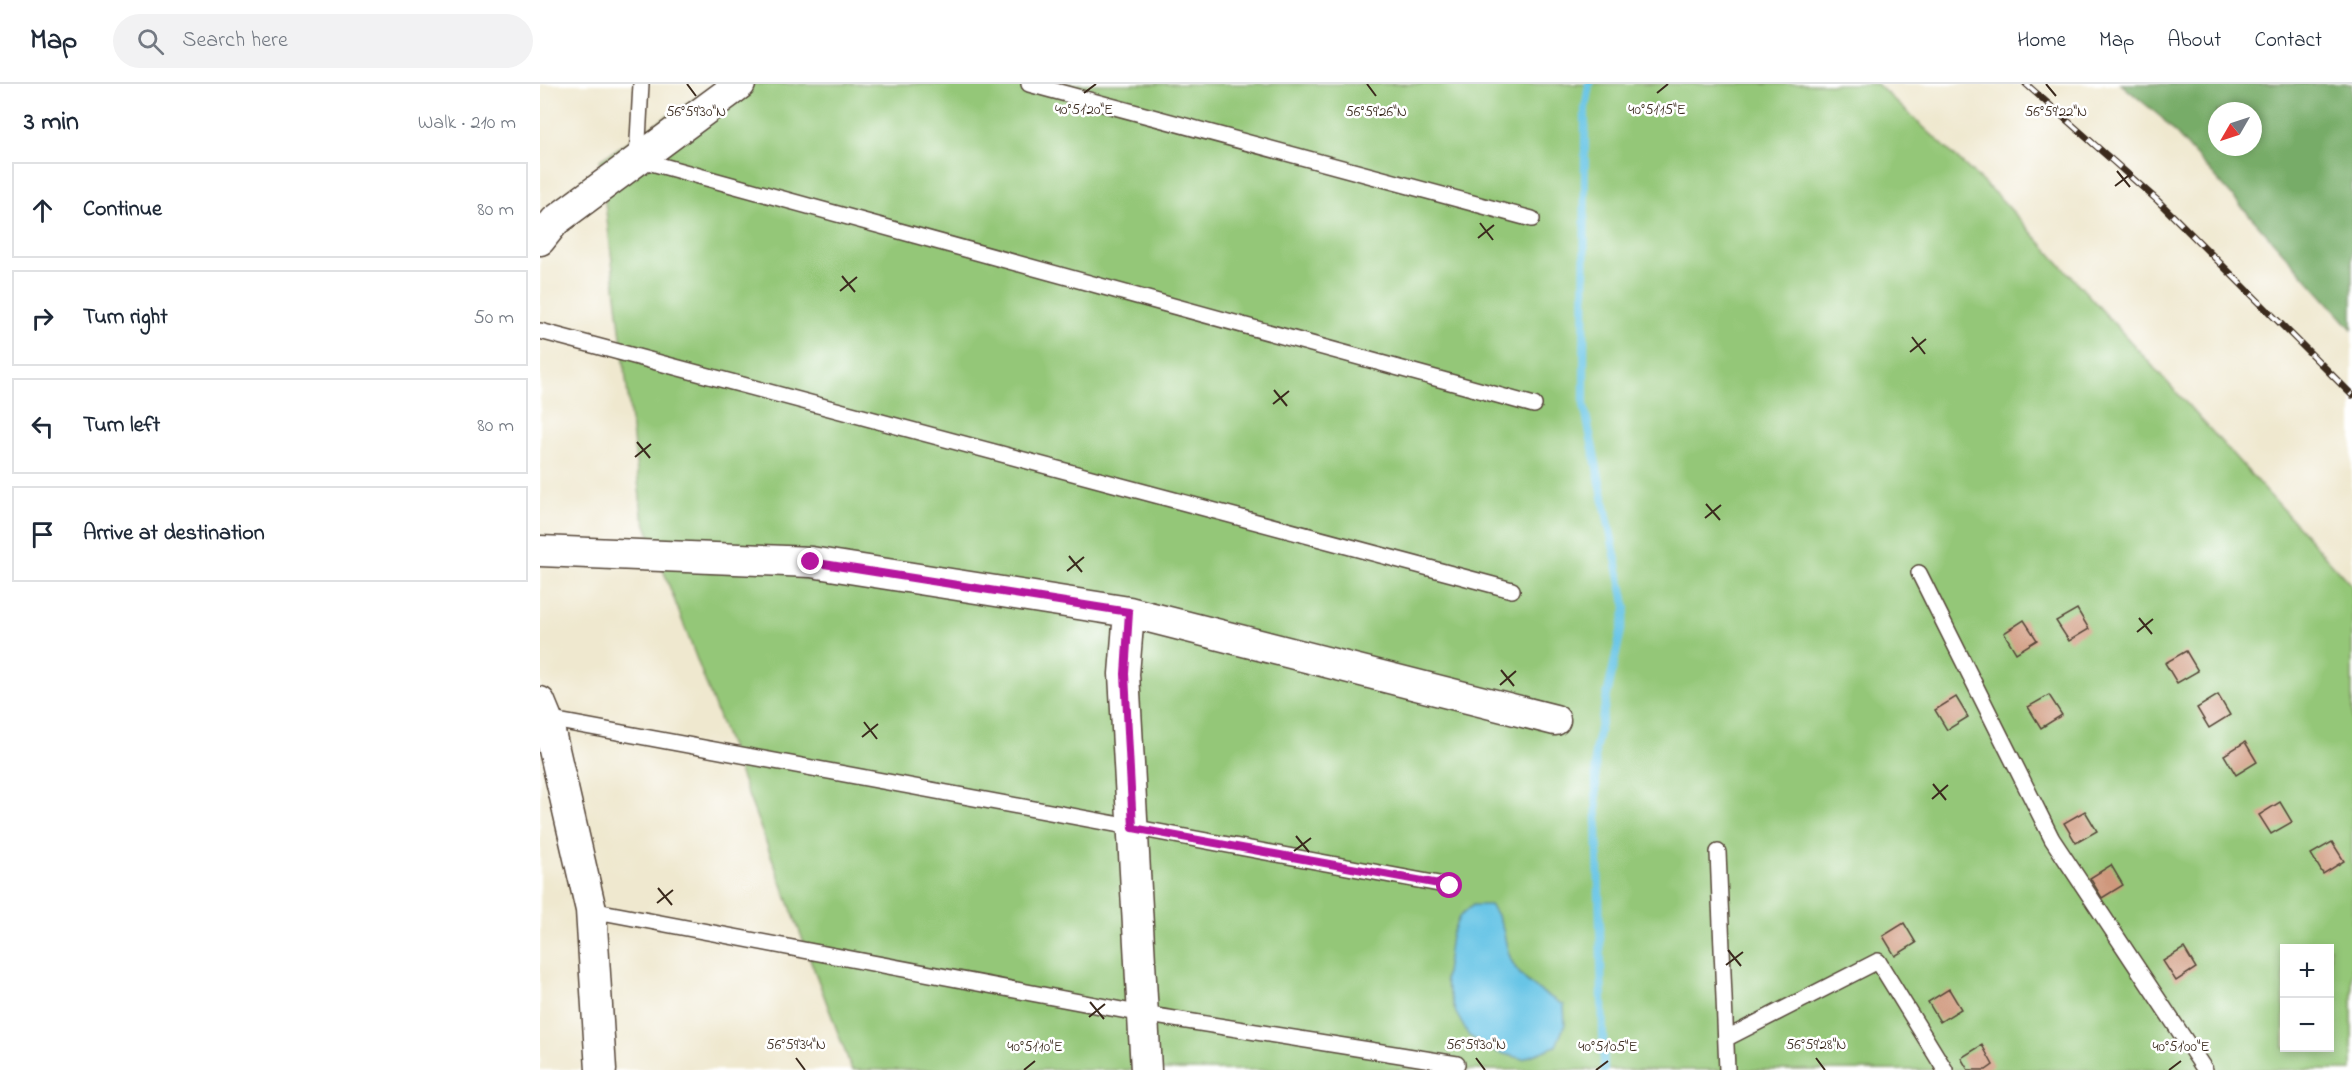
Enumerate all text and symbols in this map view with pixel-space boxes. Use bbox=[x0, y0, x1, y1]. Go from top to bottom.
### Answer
search box bbox=[113, 14, 533, 68]
text: Map bbox=[30, 21, 77, 62]
icon: search bbox=[134, 25, 167, 58]
text: Search here bbox=[182, 25, 288, 57]
text: Home bbox=[2017, 26, 2066, 56]
text: Map bbox=[2099, 26, 2134, 56]
text: About bbox=[2167, 26, 2221, 56]
text: Contact bbox=[2254, 26, 2322, 56]
text: 40°51'20"E bbox=[1055, 99, 1113, 121]
text: 40°51'15"E bbox=[1628, 99, 1686, 121]
text: 56°59'30"N bbox=[666, 101, 726, 123]
text: 56°59'26"N bbox=[1345, 101, 1407, 123]
text: 56°59'22"N bbox=[2025, 101, 2087, 123]
north arrow bbox=[2208, 102, 2262, 156]
text: 3 min bbox=[24, 104, 79, 142]
text: Walk · 210 m bbox=[418, 109, 516, 138]
icon: ahead bbox=[26, 194, 59, 227]
text: Continue bbox=[83, 194, 162, 226]
text: 80 m bbox=[477, 196, 514, 225]
icon: right bbox=[26, 302, 59, 335]
text: Turn right bbox=[83, 302, 168, 334]
text: 50 m bbox=[473, 304, 514, 333]
icon: left bbox=[26, 410, 59, 443]
text: Turn left bbox=[83, 410, 160, 442]
text: 80 m bbox=[477, 412, 514, 441]
icon: arrive bbox=[26, 518, 59, 551]
text: Arrive at destination bbox=[83, 518, 265, 550]
route end bbox=[797, 548, 823, 574]
route start bbox=[1436, 872, 1462, 898]
map controls bbox=[2280, 944, 2334, 1052]
button: + bbox=[2280, 944, 2334, 998]
button: − bbox=[2280, 998, 2334, 1052]
text: 56°59'34"N bbox=[766, 1034, 826, 1056]
text: 56°59'30"N bbox=[1446, 1034, 1506, 1056]
text: 56°59'28"N bbox=[1786, 1034, 1846, 1056]
text: 40°51'10"E bbox=[1007, 1036, 1063, 1058]
text: 40°51'05"E bbox=[1578, 1036, 1638, 1058]
text: 40°51'00"E bbox=[2152, 1036, 2210, 1058]

